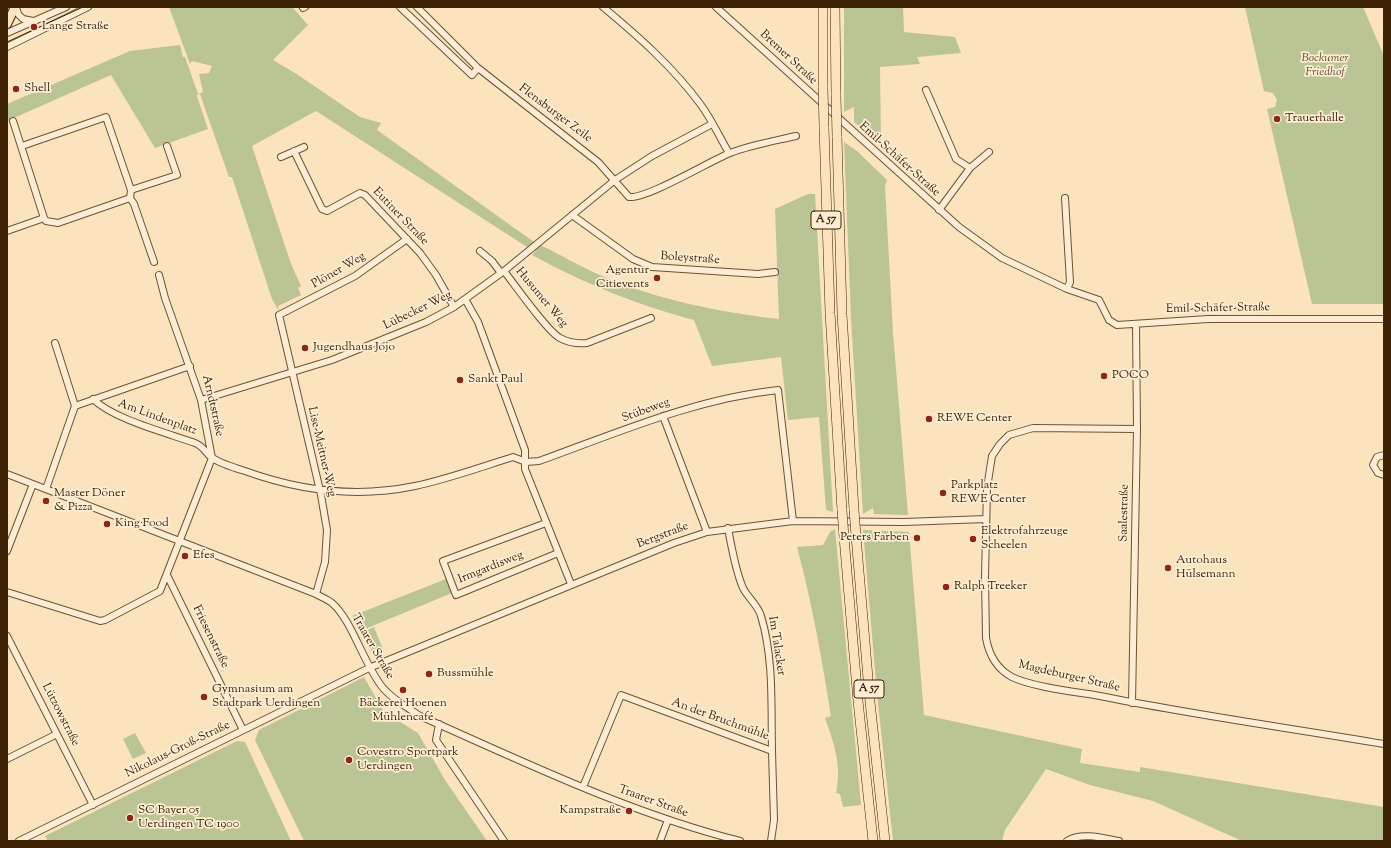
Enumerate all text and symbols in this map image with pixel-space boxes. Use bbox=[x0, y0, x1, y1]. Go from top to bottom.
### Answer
place label: Lange Straße bbox=[42, 20, 109, 34]
marker: Lange Straße bbox=[29, 22, 39, 32]
street label: Bremer Straße bbox=[756, 28, 820, 88]
park label: Bockumer Friedhof bbox=[1301, 52, 1349, 80]
place label: Shell bbox=[24, 82, 50, 96]
street label: Flensburger Zeile bbox=[515, 82, 595, 146]
marker: Shell bbox=[11, 84, 21, 94]
place label: Trauerhalle bbox=[1285, 112, 1344, 126]
marker: Trauerhalle bbox=[1272, 114, 1282, 124]
street label: Emil-Schäfer-Straße bbox=[855, 120, 943, 200]
street label: Eutiner Straße bbox=[369, 185, 431, 249]
road number: A 57 bbox=[811, 211, 841, 229]
street label: Plöner Weg bbox=[310, 250, 368, 292]
street label: Boleystraße bbox=[660, 250, 720, 268]
place label: Agentur Citievents bbox=[596, 264, 649, 292]
street label: Husumer Weg bbox=[512, 265, 570, 331]
marker: Agentur Citievents bbox=[652, 273, 662, 283]
street label: Lübecker Weg bbox=[382, 288, 454, 334]
street label: Emil-Schäfer-Straße bbox=[1166, 301, 1270, 317]
place label: Jugendhaus Jojo bbox=[313, 341, 395, 355]
marker: Jugendhaus Jojo bbox=[300, 343, 310, 353]
place label: POCO bbox=[1112, 369, 1149, 383]
marker: POCO bbox=[1099, 371, 1109, 381]
place label: Sankt Paul bbox=[468, 373, 523, 387]
street label: Arndtstraße bbox=[198, 374, 226, 438]
marker: Sankt Paul bbox=[455, 375, 465, 385]
street label: Stübeweg bbox=[620, 396, 672, 426]
street label: Am Lindenplatz bbox=[116, 397, 198, 439]
street label: Lise-Meitner-Weg bbox=[304, 406, 338, 498]
place label: REWE Center bbox=[937, 412, 1012, 426]
marker: REWE Center bbox=[924, 414, 934, 424]
place label: Parkplatz REWE Center bbox=[951, 479, 1026, 507]
street label: Saalestraße bbox=[1117, 484, 1133, 542]
place label: Master Döner & Pizza bbox=[54, 487, 125, 515]
marker: Parkplatz REWE Center bbox=[938, 488, 948, 498]
marker: Master Döner & Pizza bbox=[41, 496, 51, 506]
place label: King Food bbox=[115, 517, 169, 531]
marker: King Food bbox=[102, 519, 112, 529]
street label: Bergstraße bbox=[635, 520, 691, 552]
place label: Elektrofahrzeuge Scheelen bbox=[981, 525, 1068, 553]
place label: Peters Farben bbox=[840, 531, 909, 545]
marker: Peters Farben bbox=[912, 533, 922, 543]
marker: Elektrofahrzeuge Scheelen bbox=[968, 534, 978, 544]
street label: Irmgardisweg bbox=[456, 548, 526, 588]
place label: Efes bbox=[193, 549, 214, 563]
marker: Efes bbox=[180, 551, 190, 561]
place label: Autohaus Hülsemann bbox=[1176, 554, 1236, 582]
marker: Autohaus Hülsemann bbox=[1163, 563, 1173, 573]
place label: Ralph Treeker bbox=[954, 580, 1027, 594]
marker: Ralph Treeker bbox=[941, 582, 951, 592]
street label: Friesenstraße bbox=[189, 603, 231, 671]
street label: Traarer Straße bbox=[347, 612, 397, 682]
street label: Im Talacker bbox=[764, 615, 788, 677]
street label: Magdeburger Straße bbox=[1017, 658, 1121, 696]
place label: Bussmühle bbox=[437, 667, 493, 681]
marker: Bussmühle bbox=[424, 669, 434, 679]
road number: A 57 bbox=[854, 680, 884, 698]
street label: Lützowstraße bbox=[38, 681, 82, 749]
place label: Gymnasium am Stadtpark Uerdingen bbox=[212, 683, 320, 711]
marker: Bäckerei Hoenen Mühlencafé bbox=[398, 685, 408, 695]
marker: Gymnasium am Stadtpark Uerdingen bbox=[199, 692, 209, 702]
street label: An der Bruchmühle bbox=[669, 696, 771, 744]
place label: Bäckerei Hoenen Mühlencafé bbox=[359, 697, 447, 725]
street label: Nikolaus-Groß-Straße bbox=[123, 718, 233, 782]
place label: Covestro Sportpark Uerdingen bbox=[357, 746, 458, 774]
marker: Covestro Sportpark Uerdingen bbox=[344, 755, 354, 765]
street label: Traarer Straße bbox=[616, 783, 690, 821]
place label: SC Bayer 05 Uerdingen TC 1900 bbox=[138, 804, 239, 832]
place label: Kampstraße bbox=[560, 804, 621, 818]
marker: Kampstraße bbox=[624, 806, 634, 816]
marker: SC Bayer 05 Uerdingen TC 1900 bbox=[125, 813, 135, 823]

